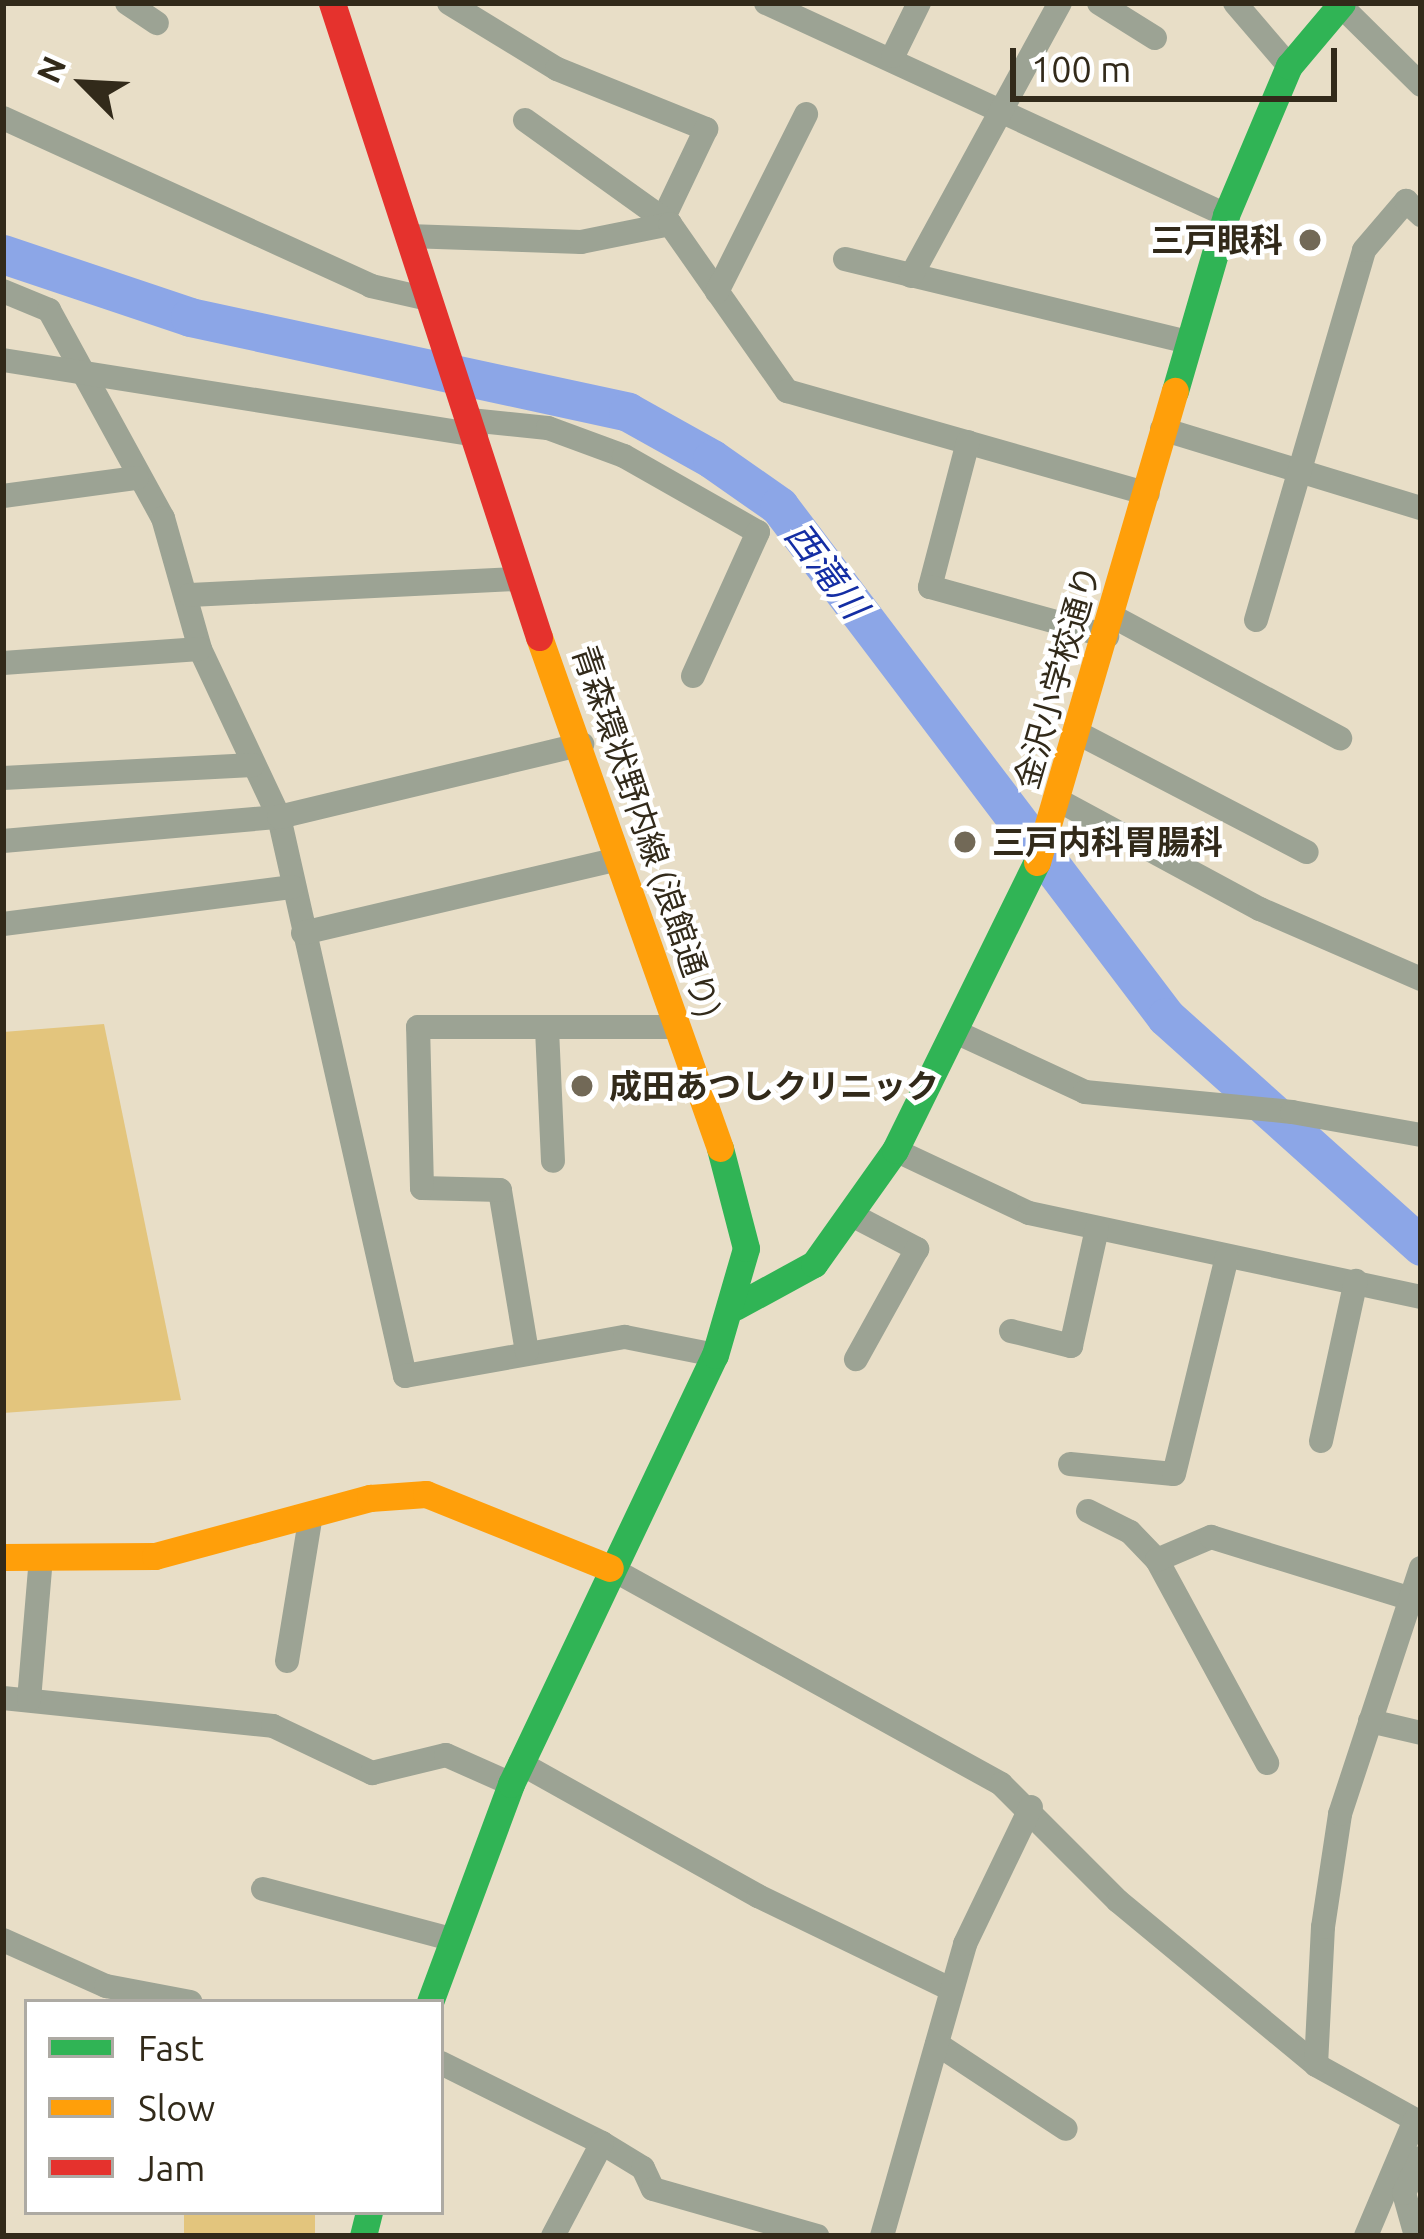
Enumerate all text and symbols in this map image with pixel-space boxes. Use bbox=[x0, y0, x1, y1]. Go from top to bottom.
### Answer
north arrow bbox=[24, 24, 144, 144]
scale bar bbox=[1016, 24, 1343, 98]
text: 100 m bbox=[1031, 48, 1131, 89]
text: N bbox=[29, 50, 73, 88]
place label: 三戸眼科 bbox=[1151, 220, 1283, 260]
marker: 三戸眼科 bbox=[1294, 224, 1326, 256]
water label: 西滝川 bbox=[777, 514, 877, 626]
street label: 金沢小学校通り bbox=[1006, 561, 1108, 793]
street label: 青森環状野内線 (浪館通り) bbox=[565, 640, 729, 1022]
place label: 三戸内科胃腸科 bbox=[992, 822, 1223, 862]
marker: 三戸内科胃腸科 bbox=[949, 826, 981, 858]
place label: 成田あつしクリニック bbox=[609, 1066, 939, 1106]
marker: 成田あつしクリニック bbox=[566, 1070, 598, 1102]
legend bbox=[24, 1999, 444, 2215]
text: Fast bbox=[138, 2027, 204, 2068]
text: Slow bbox=[138, 2087, 215, 2128]
text: Jam bbox=[138, 2147, 205, 2188]

